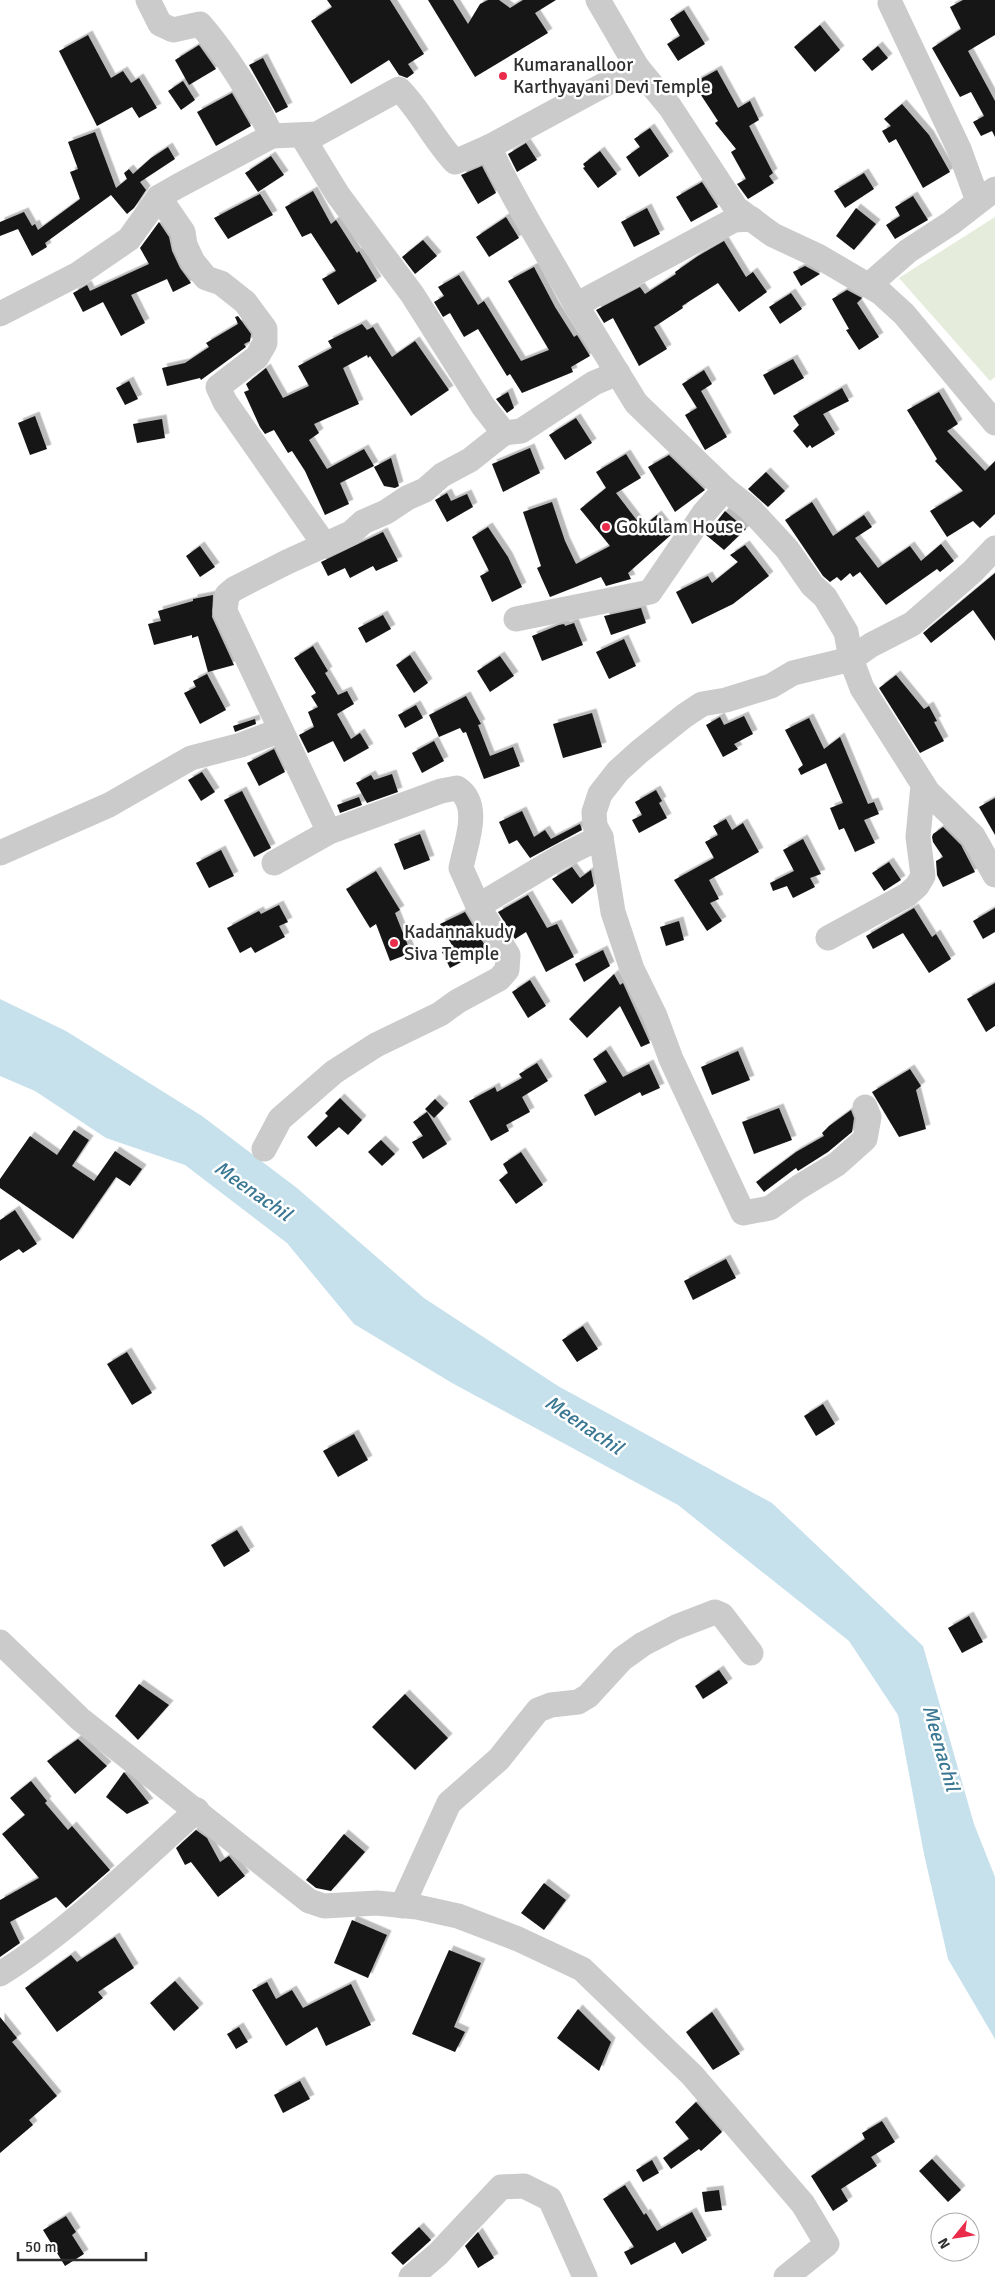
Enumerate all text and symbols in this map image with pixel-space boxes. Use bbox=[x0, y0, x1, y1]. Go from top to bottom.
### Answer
place label: Kumaranalloor Karthyayani Devi Temple bbox=[513, 53, 711, 99]
marker: Kumaranalloor Karthyayani Devi Temple bbox=[497, 70, 509, 82]
place label: Gokulam House bbox=[616, 515, 743, 539]
marker: Gokulam House bbox=[600, 521, 612, 533]
place label: Kadannakudy Siva Temple bbox=[404, 920, 514, 966]
marker: Kadannakudy Siva Temple bbox=[388, 937, 400, 949]
water label: Meenachil bbox=[209, 1155, 298, 1228]
water label: Meenachil bbox=[540, 1390, 630, 1461]
water label: Meenachil bbox=[917, 1702, 966, 1796]
north arrow bbox=[930, 2212, 980, 2262]
scale bar bbox=[18, 2230, 145, 2262]
text: N bbox=[934, 2235, 954, 2252]
text: 50 m bbox=[25, 2238, 56, 2256]

